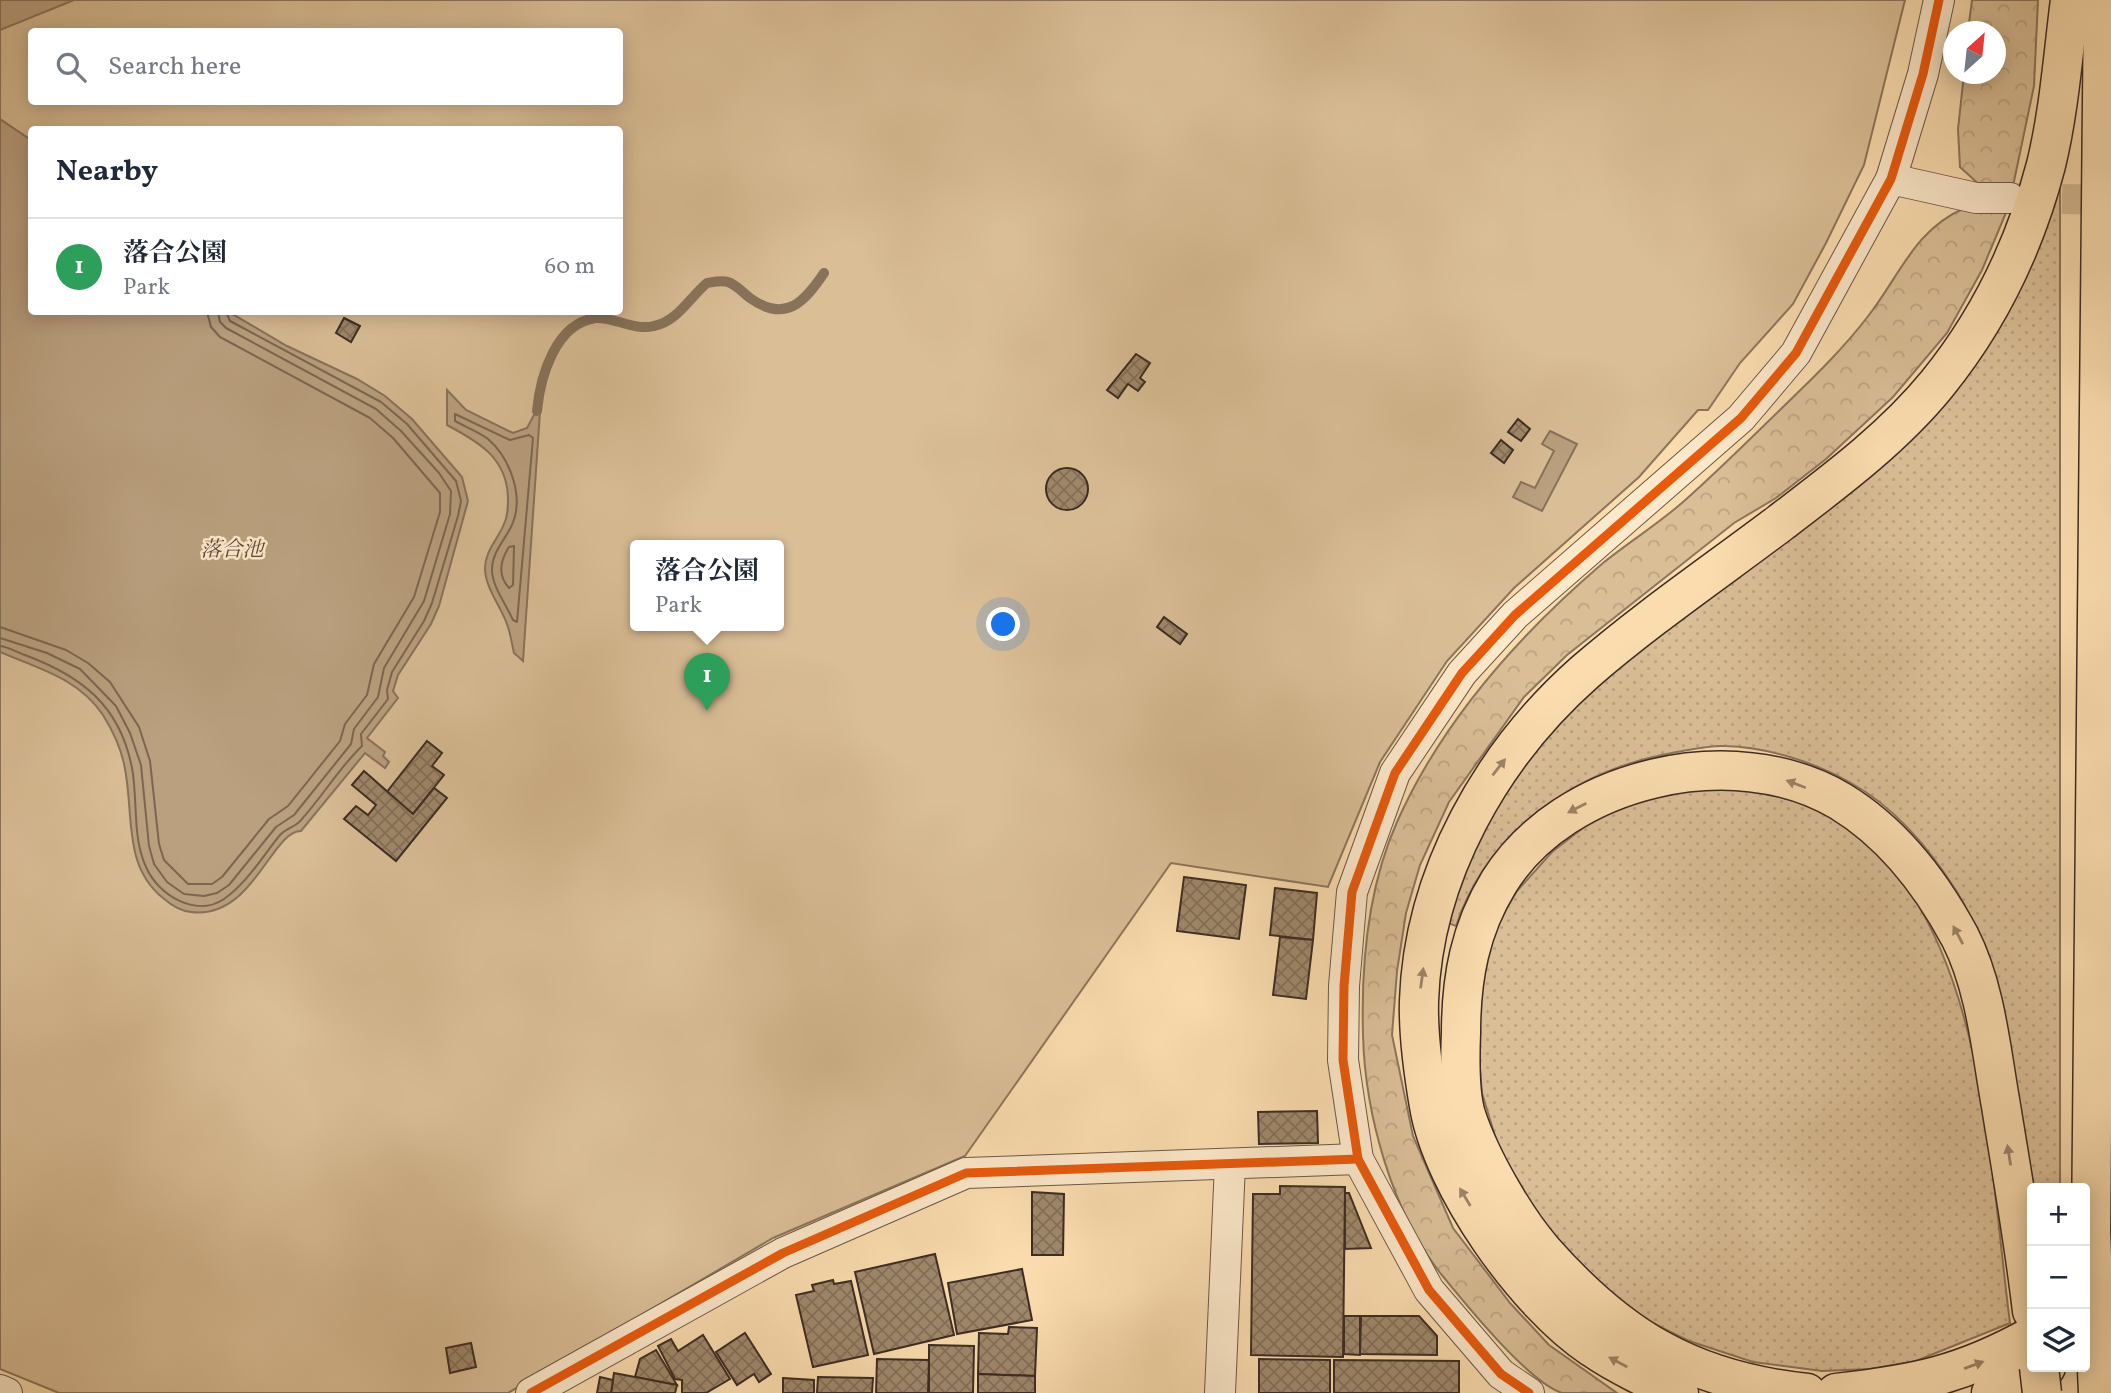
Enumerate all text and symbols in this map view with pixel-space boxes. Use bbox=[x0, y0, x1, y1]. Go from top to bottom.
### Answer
north arrow bbox=[1943, 21, 2006, 84]
search box bbox=[28, 28, 623, 105]
icon: search bbox=[52, 48, 90, 86]
text: Search here bbox=[108, 49, 241, 85]
text: Nearby bbox=[56, 151, 158, 193]
text: 落合公園 bbox=[123, 236, 227, 272]
text: 1 bbox=[74, 251, 84, 283]
text: 60 m bbox=[545, 251, 595, 283]
text: Park bbox=[123, 272, 170, 304]
water label: 落合池 bbox=[201, 536, 265, 565]
popup bbox=[630, 540, 784, 631]
text: 落合公園 bbox=[655, 554, 759, 590]
text: Park bbox=[655, 590, 702, 622]
your location bbox=[986, 607, 1020, 641]
pin: 1 bbox=[684, 653, 730, 711]
one-way arrow bbox=[1492, 758, 1506, 776]
one-way arrow bbox=[1786, 778, 1807, 789]
one-way arrow bbox=[1567, 803, 1587, 814]
one-way arrow bbox=[1952, 925, 1964, 944]
one-way arrow bbox=[1417, 967, 1428, 989]
one-way arrow bbox=[2003, 1144, 2014, 1166]
map controls bbox=[2027, 1183, 2090, 1372]
button: + bbox=[2027, 1183, 2090, 1246]
one-way arrow bbox=[1459, 1188, 1471, 1207]
button: − bbox=[2027, 1246, 2090, 1309]
button: layers bbox=[2027, 1309, 2090, 1372]
one-way arrow bbox=[1608, 1356, 1628, 1368]
one-way arrow bbox=[1964, 1359, 1985, 1370]

